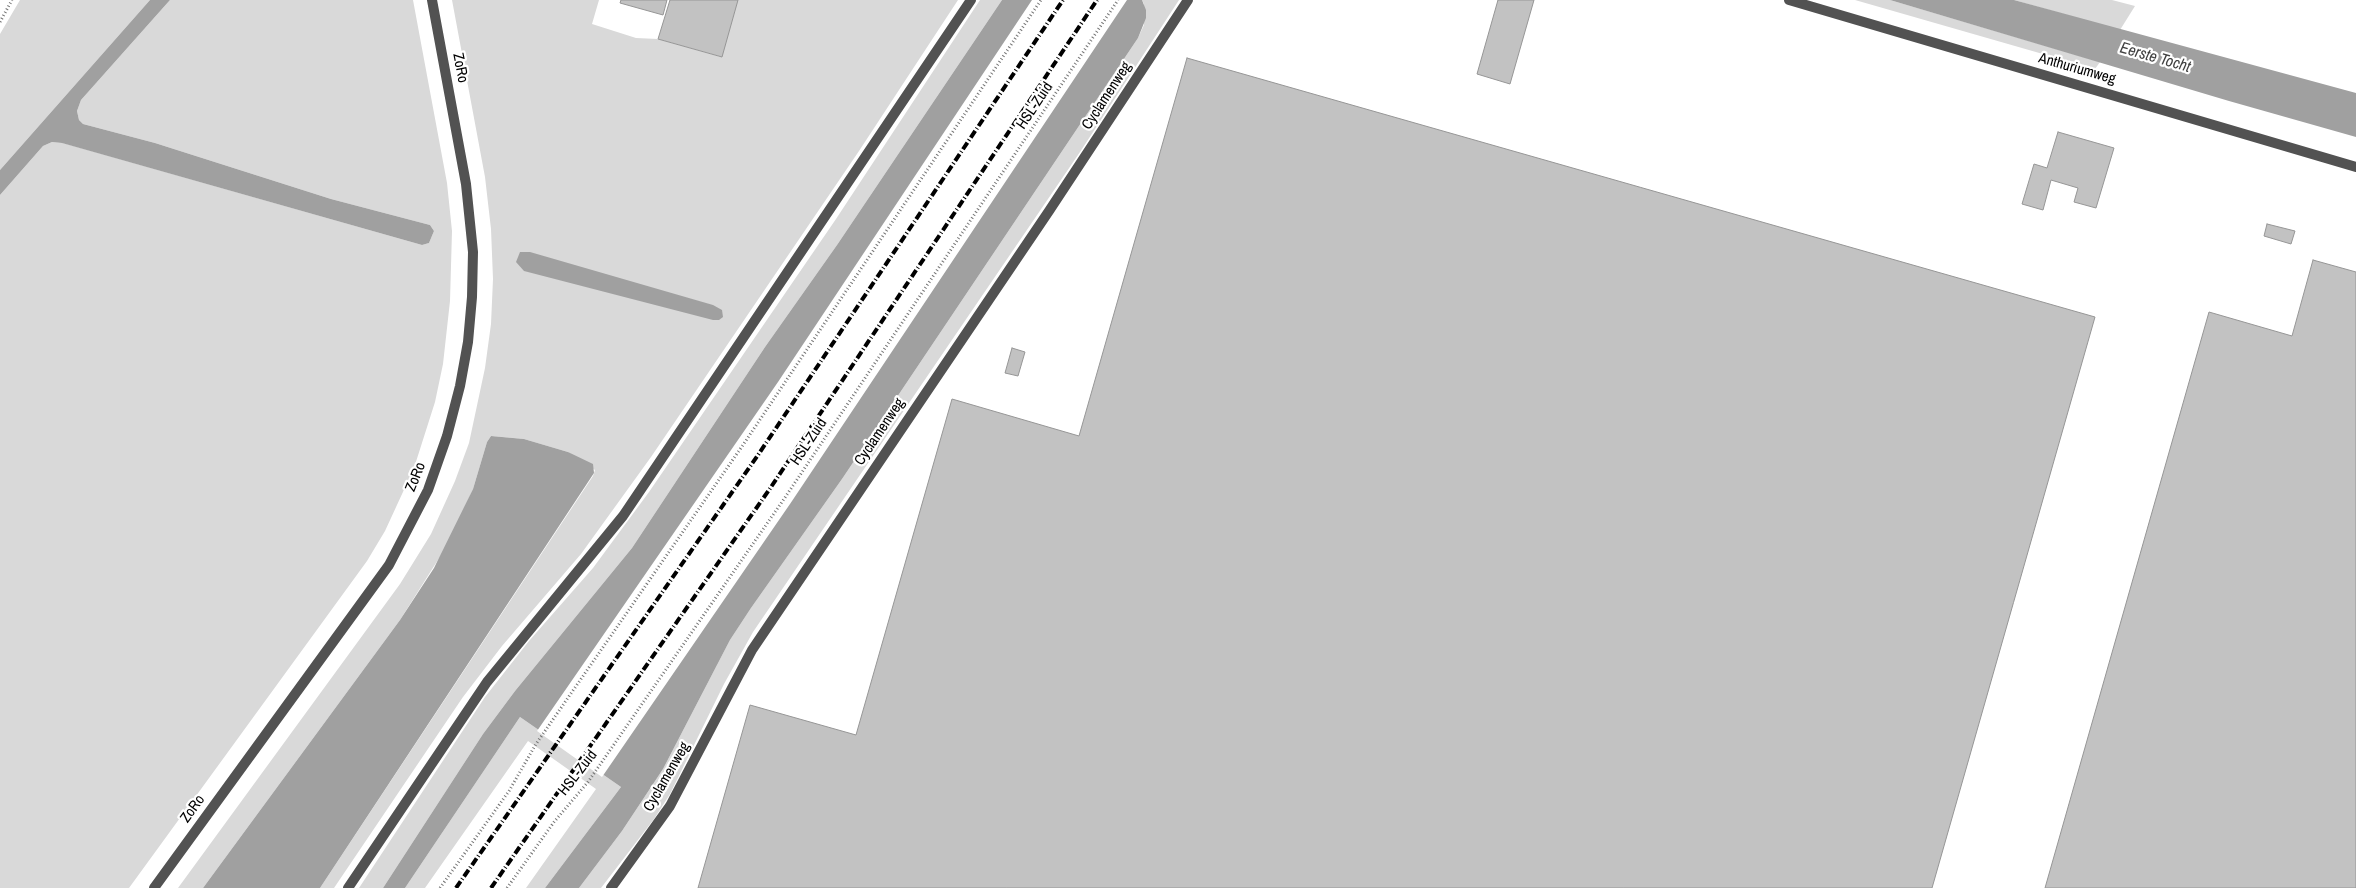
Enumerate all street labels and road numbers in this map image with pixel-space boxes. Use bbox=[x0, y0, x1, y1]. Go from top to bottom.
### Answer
street label: Anthuriumweg bbox=[2036, 49, 2118, 89]
street label: ZoRo bbox=[448, 52, 472, 84]
street label: Cyclamenweg bbox=[1078, 59, 1136, 133]
street label: HSL-Zuid bbox=[1013, 79, 1057, 133]
street label: Cyclamenweg bbox=[851, 395, 909, 469]
street label: HSL-Zuid bbox=[787, 415, 831, 469]
street label: ZoRo bbox=[402, 460, 430, 494]
street label: Cyclamenweg bbox=[640, 739, 694, 815]
street label: HSL-Zuid bbox=[555, 747, 601, 799]
street label: ZoRo bbox=[177, 792, 209, 826]

